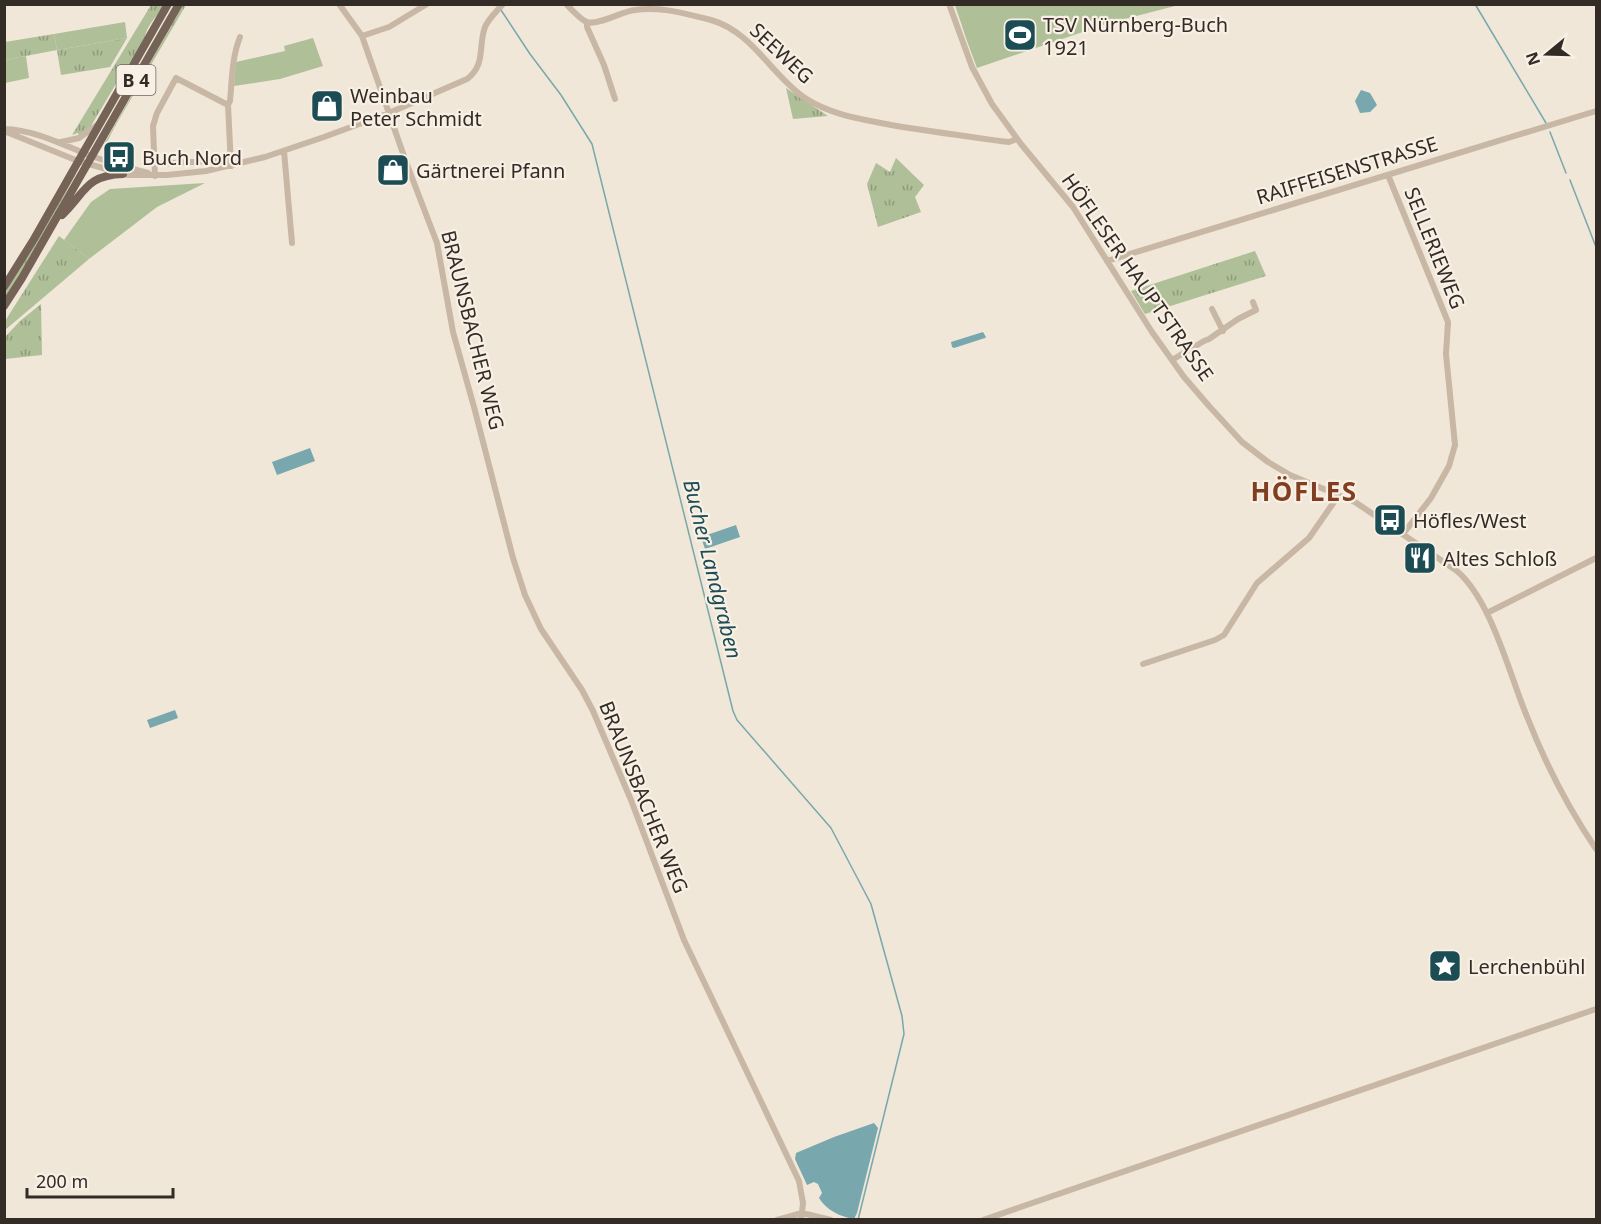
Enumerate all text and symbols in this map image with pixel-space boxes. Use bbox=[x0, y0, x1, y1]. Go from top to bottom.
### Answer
place label: TSV Nürnberg-Buch 1921 bbox=[1043, 11, 1228, 61]
street label: SEEWEG bbox=[744, 17, 820, 89]
sports icon: TSV Nürnberg-Buch 1921 bbox=[1002, 17, 1038, 53]
north arrow bbox=[1517, 24, 1577, 84]
text: N bbox=[1520, 49, 1545, 69]
road number: B 4 bbox=[116, 65, 156, 95]
place label: Weinbau Peter Schmidt bbox=[350, 82, 482, 132]
shop icon: Weinbau Peter Schmidt bbox=[309, 88, 345, 124]
street label: RAIFFEISENSTRASSE bbox=[1253, 130, 1441, 210]
bus stop icon: Buch Nord bbox=[101, 139, 137, 175]
place label: Buch Nord bbox=[142, 144, 242, 171]
shop icon: Gärtnerei Pfann bbox=[375, 152, 411, 188]
place label: Gärtnerei Pfann bbox=[416, 157, 565, 184]
street label: HÖFLESER HAUPTSTRASSE bbox=[1056, 168, 1220, 386]
street label: SELLERIEWEG bbox=[1398, 183, 1472, 313]
street label: BRAUNSBACHER WEG bbox=[435, 227, 511, 433]
district label: HÖFLES bbox=[1250, 473, 1358, 509]
water label: Bucher Landgraben bbox=[677, 476, 749, 662]
bus stop icon: Höfles/West bbox=[1372, 502, 1408, 538]
place label: Höfles/West bbox=[1413, 507, 1527, 534]
restaurant icon: Altes Schloß bbox=[1402, 540, 1438, 576]
place label: Altes Schloß bbox=[1443, 545, 1557, 572]
street label: BRAUNSBACHER WEG bbox=[593, 697, 695, 897]
place icon: Lerchenbühl bbox=[1427, 948, 1463, 984]
place label: Lerchenbühl bbox=[1468, 953, 1585, 980]
scale bar bbox=[27, 1161, 172, 1199]
text: 200 m bbox=[36, 1169, 88, 1193]

